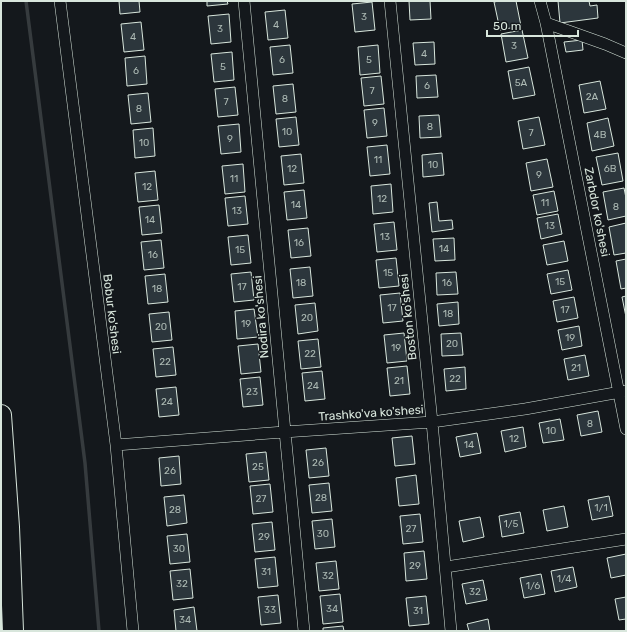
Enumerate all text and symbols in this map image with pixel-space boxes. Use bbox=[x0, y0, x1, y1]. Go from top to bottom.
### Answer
house number: 3 bbox=[361, 11, 367, 23]
scale bar bbox=[487, 12, 578, 38]
house number: 4 bbox=[273, 19, 279, 31]
text: 50 m bbox=[493, 19, 521, 33]
house number: 3 bbox=[217, 23, 223, 35]
house number: 4 bbox=[130, 31, 136, 43]
house number: 3 bbox=[511, 40, 517, 52]
house number: 4 bbox=[421, 48, 427, 60]
house number: 6 bbox=[279, 54, 285, 66]
house number: 5 bbox=[366, 54, 372, 66]
house number: 5 bbox=[220, 61, 226, 73]
house number: 6 bbox=[133, 65, 139, 77]
house number: 5A bbox=[515, 77, 528, 89]
house number: 6 bbox=[424, 80, 430, 92]
house number: 7 bbox=[369, 85, 375, 97]
house number: 2A bbox=[586, 91, 599, 103]
house number: 8 bbox=[282, 93, 288, 105]
house number: 7 bbox=[223, 96, 229, 108]
house number: 8 bbox=[136, 103, 142, 115]
house number: 9 bbox=[372, 117, 378, 129]
house number: 8 bbox=[427, 121, 433, 133]
house number: 10 bbox=[282, 126, 292, 138]
house number: 7 bbox=[528, 127, 534, 139]
house number: 4B bbox=[594, 129, 607, 141]
house number: 9 bbox=[227, 133, 233, 145]
house number: 10 bbox=[139, 137, 149, 149]
house number: 11 bbox=[374, 154, 382, 166]
house number: 10 bbox=[428, 159, 438, 171]
house number: 12 bbox=[287, 163, 297, 175]
house number: 6B bbox=[604, 163, 617, 175]
street label: Zarbdor ko'shesi bbox=[581, 166, 613, 258]
house number: 9 bbox=[536, 169, 542, 181]
house number: 11 bbox=[230, 173, 238, 185]
house number: 12 bbox=[142, 181, 152, 193]
house number: 12 bbox=[377, 193, 387, 205]
house number: 11 bbox=[541, 197, 549, 209]
house number: 14 bbox=[291, 199, 301, 211]
house number: 8 bbox=[613, 201, 619, 213]
house number: 13 bbox=[232, 205, 242, 217]
house number: 14 bbox=[145, 214, 155, 226]
house number: 13 bbox=[545, 220, 555, 232]
house number: 13 bbox=[380, 231, 390, 243]
house number: 16 bbox=[294, 237, 304, 249]
house number: 14 bbox=[439, 243, 449, 255]
house number: 15 bbox=[235, 244, 245, 256]
house number: 16 bbox=[148, 249, 158, 261]
house number: 15 bbox=[383, 267, 393, 279]
street label: Bobur ko'shesi bbox=[100, 273, 124, 355]
street label: Boston ko'shesi bbox=[396, 273, 419, 361]
street label: Nodira ko'shesi bbox=[250, 275, 272, 359]
house number: 15 bbox=[555, 276, 565, 288]
house number: 18 bbox=[296, 277, 306, 289]
house number: 16 bbox=[442, 277, 452, 289]
house number: 17 bbox=[237, 281, 247, 293]
house number: 18 bbox=[152, 283, 162, 295]
house number: 17 bbox=[387, 302, 397, 314]
house number: 17 bbox=[560, 304, 570, 316]
house number: 18 bbox=[443, 308, 453, 320]
house number: 20 bbox=[301, 312, 313, 324]
house number: 19 bbox=[241, 318, 251, 330]
house number: 20 bbox=[155, 321, 167, 333]
house number: 19 bbox=[565, 332, 575, 344]
house number: 20 bbox=[446, 338, 458, 350]
house number: 19 bbox=[391, 342, 401, 354]
house number: 22 bbox=[304, 348, 316, 360]
house number: 22 bbox=[159, 356, 171, 368]
house number: 21 bbox=[571, 362, 581, 374]
house number: 22 bbox=[449, 373, 461, 385]
house number: 21 bbox=[394, 375, 404, 387]
house number: 24 bbox=[307, 380, 319, 392]
house number: 23 bbox=[246, 386, 258, 398]
house number: 24 bbox=[161, 396, 173, 408]
street label: Trashko'va ko'shesi bbox=[318, 402, 424, 424]
house number: 8 bbox=[587, 418, 593, 430]
house number: 10 bbox=[546, 425, 556, 437]
house number: 12 bbox=[509, 433, 519, 445]
house number: 14 bbox=[464, 439, 474, 451]
house number: 26 bbox=[312, 457, 324, 469]
house number: 25 bbox=[252, 461, 264, 473]
house number: 26 bbox=[164, 465, 176, 477]
house number: 28 bbox=[315, 492, 327, 504]
house number: 27 bbox=[256, 493, 267, 505]
house number: 1/1 bbox=[594, 502, 608, 514]
house number: 28 bbox=[169, 504, 181, 516]
house number: 1/5 bbox=[504, 518, 519, 530]
house number: 27 bbox=[406, 523, 417, 535]
house number: 30 bbox=[317, 528, 329, 540]
house number: 29 bbox=[258, 531, 270, 543]
house number: 30 bbox=[173, 543, 185, 555]
house number: 29 bbox=[409, 560, 421, 572]
house number: 31 bbox=[261, 566, 271, 578]
house number: 32 bbox=[322, 570, 334, 582]
house number: 1/4 bbox=[557, 573, 571, 585]
house number: 32 bbox=[176, 578, 188, 590]
house number: 1/6 bbox=[526, 580, 540, 592]
house number: 32 bbox=[469, 586, 481, 598]
house number: 34 bbox=[326, 603, 338, 615]
house number: 33 bbox=[264, 604, 276, 616]
house number: 31 bbox=[413, 605, 423, 617]
house number: 34 bbox=[179, 614, 191, 626]

